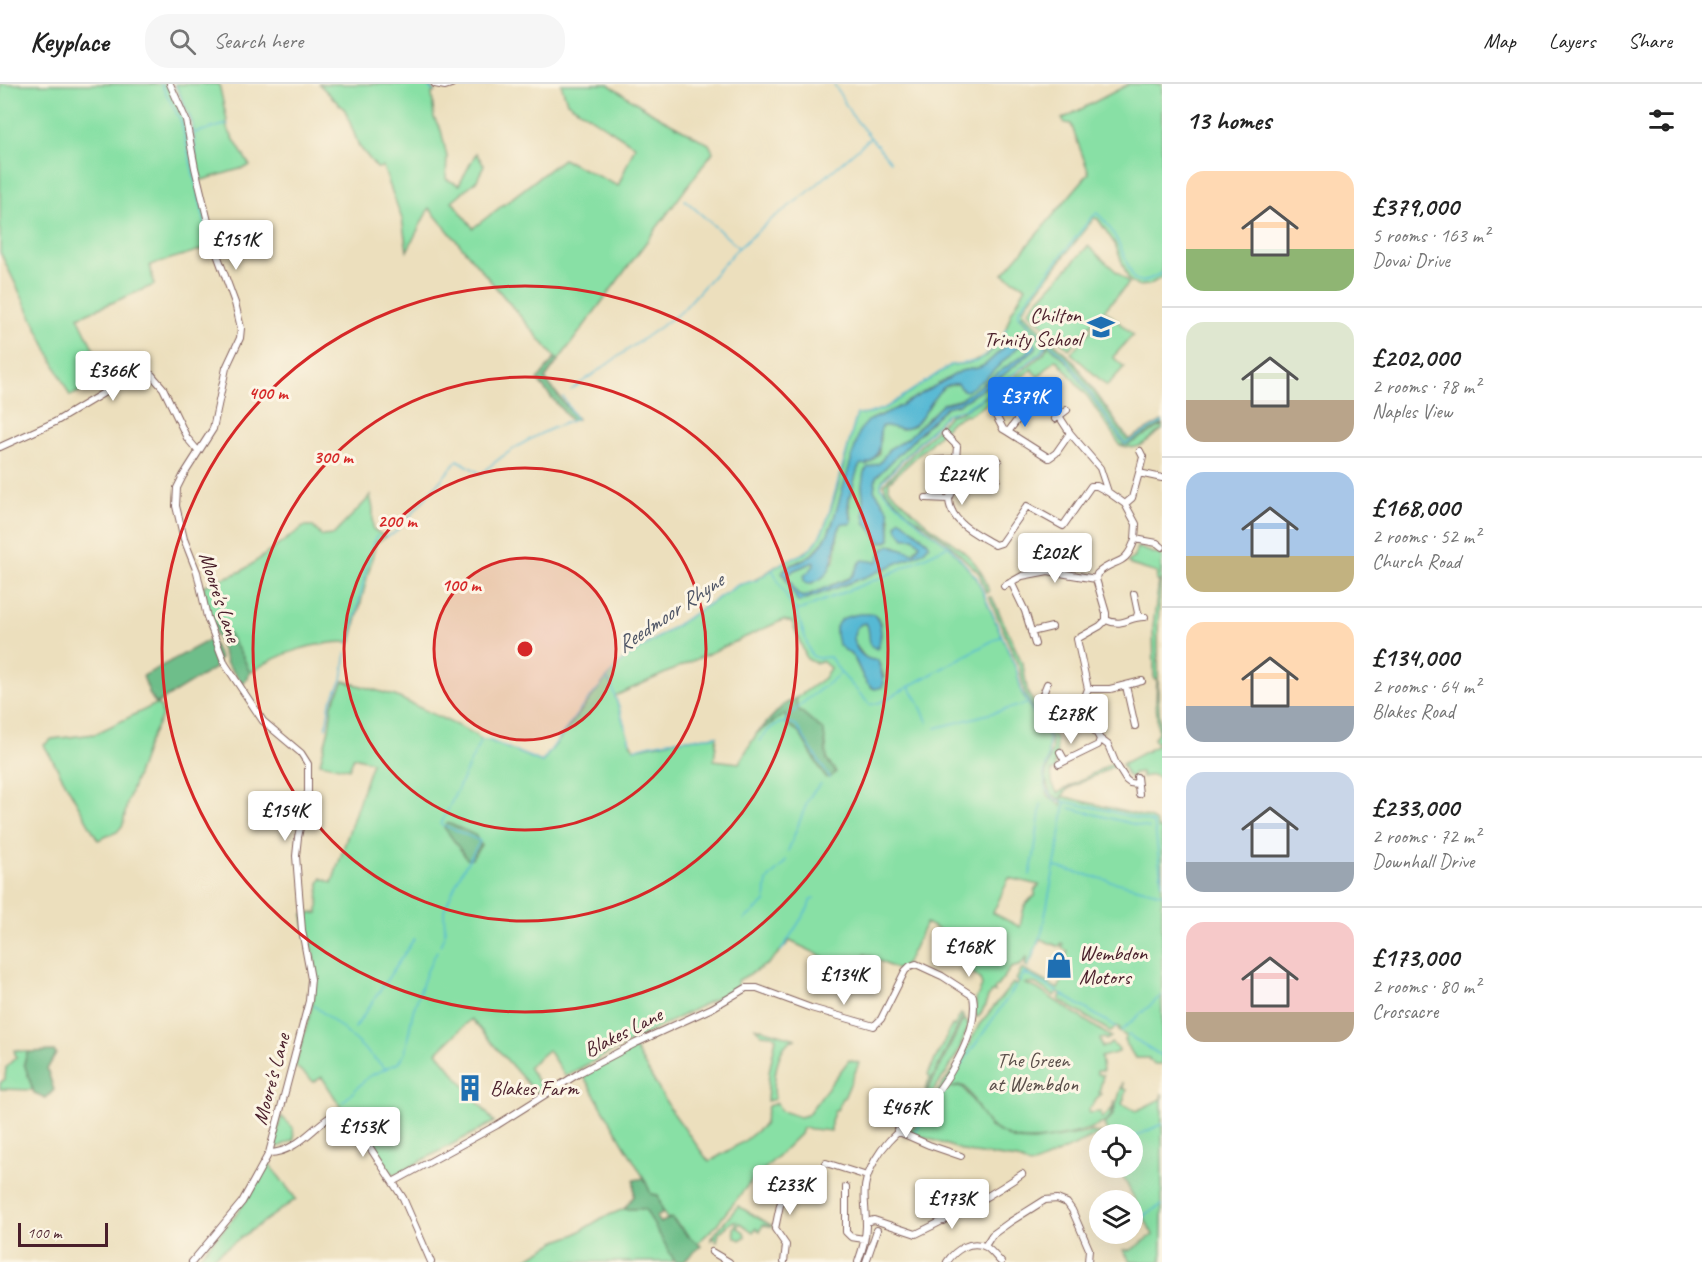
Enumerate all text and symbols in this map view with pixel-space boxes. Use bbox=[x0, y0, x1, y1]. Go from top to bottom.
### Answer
search box bbox=[145, 14, 565, 68]
text: Keyplace bbox=[30, 24, 109, 59]
icon: search bbox=[166, 25, 199, 58]
text: Search here bbox=[214, 27, 303, 55]
text: Map bbox=[1483, 28, 1516, 54]
text: Layers bbox=[1549, 28, 1595, 54]
text: Share bbox=[1628, 28, 1672, 54]
text: 13 homes bbox=[1186, 104, 1271, 137]
icon: filters bbox=[1645, 104, 1678, 137]
text: £379,000 bbox=[1372, 190, 1459, 223]
icon: home bbox=[1234, 195, 1306, 267]
pin: £151K bbox=[194, 220, 278, 271]
text: 5 rooms · 163 m² bbox=[1372, 223, 1489, 248]
text: £151K bbox=[213, 227, 259, 252]
text: Dovai Drive bbox=[1372, 248, 1450, 273]
place label: Chilton Trinity School bbox=[983, 302, 1084, 352]
school or university icon: Chilton Trinity School bbox=[1086, 312, 1116, 342]
text: £202,000 bbox=[1372, 341, 1459, 374]
icon: home bbox=[1234, 346, 1306, 418]
pin: £366K bbox=[71, 351, 155, 402]
text: £366K bbox=[90, 358, 137, 383]
text: 2 rooms · 78 m² bbox=[1372, 374, 1480, 399]
pin: £379K bbox=[983, 377, 1067, 428]
text: 400 m bbox=[249, 382, 289, 404]
text: £379K bbox=[1002, 384, 1048, 409]
text: Naples View bbox=[1372, 399, 1452, 424]
text: 300 m bbox=[314, 446, 354, 468]
pin: £224K bbox=[920, 455, 1004, 506]
text: £224K bbox=[939, 462, 985, 487]
text: £168,000 bbox=[1372, 491, 1460, 524]
icon: home bbox=[1234, 496, 1306, 568]
text: 200 m bbox=[378, 510, 418, 532]
text: 2 rooms · 52 m² bbox=[1372, 524, 1480, 549]
pin: £202K bbox=[1013, 533, 1097, 584]
text: £202K bbox=[1032, 540, 1078, 565]
street label: Moore's Lane bbox=[193, 549, 247, 647]
text: Church Road bbox=[1372, 549, 1461, 574]
water label: Reedmoor Rhyne bbox=[611, 565, 732, 659]
text: 100 m bbox=[442, 574, 482, 596]
centre of rings bbox=[515, 639, 535, 659]
text: £134,000 bbox=[1372, 641, 1459, 674]
icon: home bbox=[1234, 646, 1306, 718]
text: 2 rooms · 64 m² bbox=[1372, 674, 1480, 699]
pin: £278K bbox=[1029, 694, 1113, 745]
text: Blakes Road bbox=[1372, 699, 1454, 724]
text: £278K bbox=[1048, 701, 1094, 726]
pin: £154K bbox=[243, 791, 327, 842]
text: £233,000 bbox=[1372, 791, 1459, 824]
icon: home bbox=[1234, 796, 1306, 868]
text: £154K bbox=[262, 798, 308, 823]
text: 2 rooms · 72 m² bbox=[1372, 824, 1480, 849]
text: Downhall Drive bbox=[1372, 849, 1474, 874]
pin: £168K bbox=[927, 927, 1011, 978]
text: £168K bbox=[946, 934, 992, 959]
place label: Wembdon Motors bbox=[1079, 940, 1148, 990]
text: £173,000 bbox=[1372, 941, 1459, 974]
icon: home bbox=[1234, 946, 1306, 1018]
shop icon: Wembdon Motors bbox=[1044, 950, 1074, 980]
pin: £134K bbox=[802, 955, 886, 1006]
text: £134K bbox=[821, 962, 867, 987]
text: 2 rooms · 80 m² bbox=[1372, 974, 1480, 999]
text: Crossacre bbox=[1372, 999, 1438, 1024]
street label: Blakes Lane bbox=[579, 1000, 668, 1063]
street label: Moore's Lane bbox=[246, 1029, 296, 1127]
park label: The Green at Wembdon bbox=[988, 1047, 1079, 1097]
building icon: Blakes Farm bbox=[455, 1073, 485, 1103]
place label: Blakes Farm bbox=[490, 1075, 580, 1101]
pin: £467K bbox=[864, 1088, 948, 1139]
text: £467K bbox=[883, 1095, 929, 1120]
pin: £153K bbox=[321, 1107, 405, 1158]
text: £153K bbox=[340, 1114, 386, 1139]
map controls bbox=[1089, 1124, 1143, 1244]
button: locate bbox=[1089, 1124, 1143, 1178]
pin: £233K bbox=[748, 1165, 832, 1216]
text: £233K bbox=[767, 1172, 813, 1197]
pin: £173K bbox=[910, 1179, 994, 1230]
text: £173K bbox=[929, 1186, 975, 1211]
button: layers bbox=[1089, 1190, 1143, 1244]
scale bar bbox=[18, 1220, 108, 1248]
text: 100 m bbox=[27, 1223, 61, 1243]

